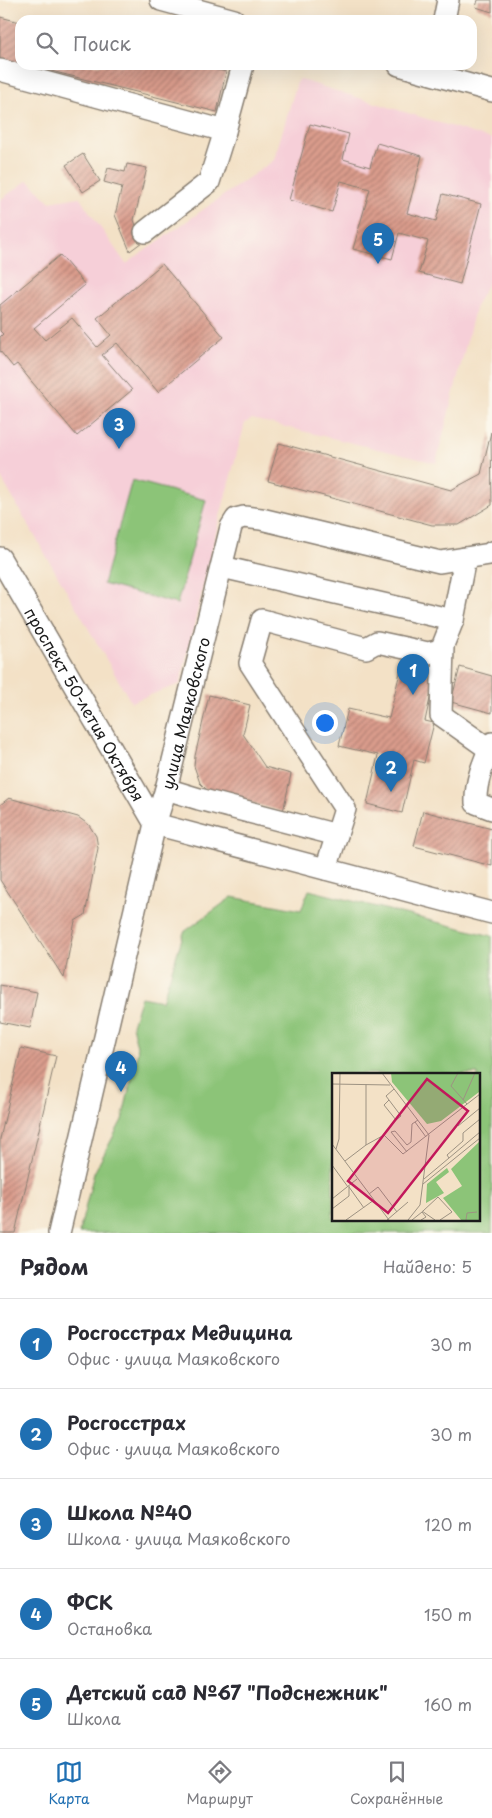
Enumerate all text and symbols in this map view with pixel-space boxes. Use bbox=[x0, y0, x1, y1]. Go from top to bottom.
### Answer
search box bbox=[15, 15, 477, 70]
icon: search bbox=[33, 29, 61, 57]
text: Поиск bbox=[73, 29, 131, 57]
pin: 5 bbox=[362, 223, 394, 264]
pin: 3 bbox=[103, 408, 135, 449]
street label: проспект 50-летия Октября bbox=[19, 602, 151, 806]
street label: улица Маяковского bbox=[154, 634, 215, 792]
pin: 1 bbox=[397, 654, 429, 695]
your location bbox=[312, 710, 338, 736]
pin: 2 bbox=[375, 751, 407, 792]
pin: 4 bbox=[105, 1051, 137, 1092]
inset map bbox=[332, 1073, 480, 1220]
text: Рядом bbox=[20, 1250, 88, 1282]
text: Найдено: 5 bbox=[383, 1254, 472, 1278]
text: Росгосстрах Медицина bbox=[67, 1318, 292, 1346]
text: 1 bbox=[32, 1332, 40, 1356]
text: 30 m bbox=[430, 1332, 472, 1356]
text: Офис · улица Маяковского bbox=[67, 1346, 280, 1370]
text: Росгосстрах bbox=[67, 1408, 186, 1436]
text: 2 bbox=[30, 1422, 42, 1446]
text: 30 m bbox=[430, 1422, 472, 1446]
text: Офис · улица Маяковского bbox=[67, 1436, 280, 1460]
text: Школа №40 bbox=[67, 1498, 192, 1526]
text: 3 bbox=[31, 1512, 41, 1536]
text: 120 m bbox=[425, 1512, 472, 1536]
text: Школа · улица Маяковского bbox=[67, 1526, 290, 1550]
text: ФСК bbox=[67, 1588, 113, 1616]
text: 4 bbox=[31, 1602, 41, 1626]
text: 150 m bbox=[424, 1602, 472, 1626]
text: Остановка bbox=[67, 1616, 152, 1640]
text: Детский сад №67 "Подснежник" bbox=[67, 1678, 388, 1706]
text: 5 bbox=[31, 1692, 41, 1716]
text: 160 m bbox=[424, 1692, 472, 1716]
text: Школа bbox=[67, 1706, 121, 1730]
tab: Карта bbox=[49, 1758, 90, 1809]
tab: Маршрут bbox=[187, 1758, 253, 1809]
tab: Сохранённые bbox=[350, 1758, 443, 1809]

